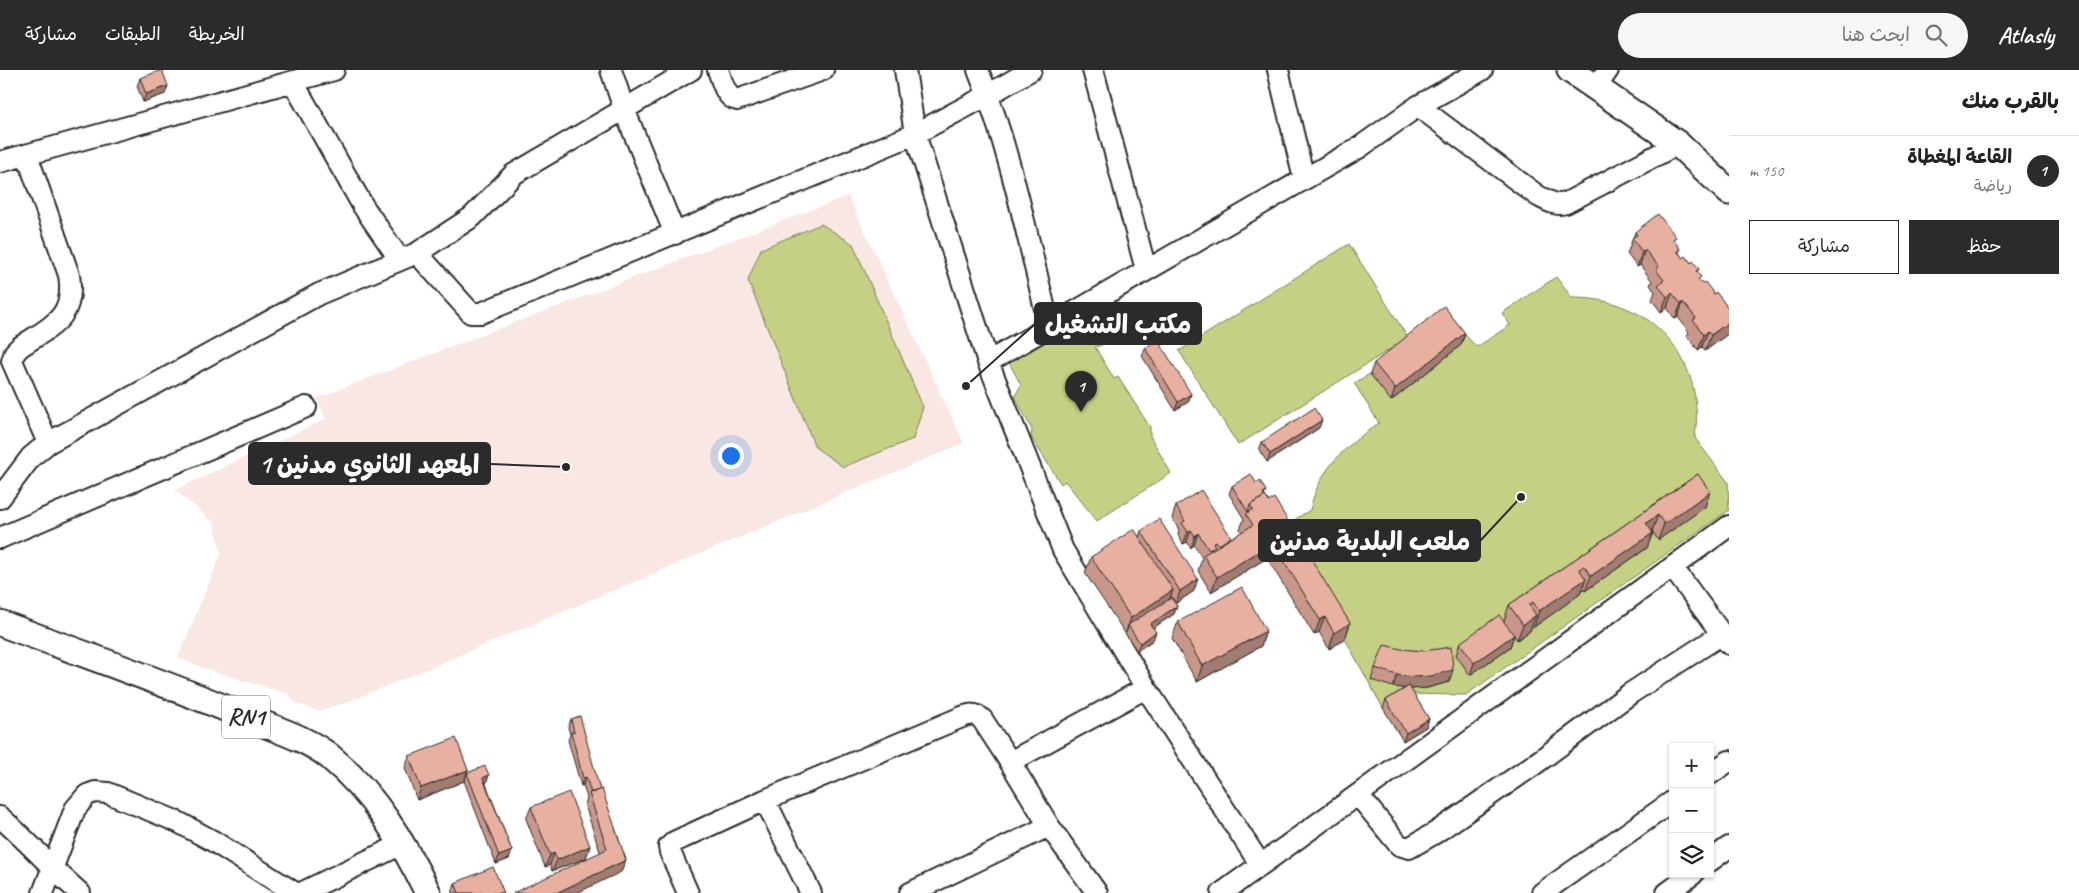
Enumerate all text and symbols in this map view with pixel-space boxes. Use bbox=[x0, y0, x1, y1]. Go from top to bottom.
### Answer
search box bbox=[1618, 13, 1968, 58]
text: Atlasly bbox=[1998, 20, 2054, 50]
icon: search bbox=[1922, 21, 1950, 49]
text: مشاركة bbox=[25, 23, 77, 45]
text: الطبقات bbox=[105, 23, 161, 45]
text: الخريطة bbox=[189, 23, 245, 45]
text: ابحث هنا bbox=[1842, 23, 1910, 47]
text: بالقرب منك bbox=[1962, 88, 2059, 114]
text: القاعة المغطاة bbox=[1907, 145, 2012, 169]
text: 150 m bbox=[1749, 161, 1783, 181]
text: 1 bbox=[2039, 161, 2047, 181]
text: رياضة bbox=[1974, 176, 2012, 196]
button: مشاركة bbox=[1749, 220, 1899, 274]
button: حفظ bbox=[1909, 220, 2059, 274]
callout: مكتب التشغيل bbox=[1035, 303, 1201, 344]
text: مكتب التشغيل bbox=[1045, 308, 1191, 341]
pin: 1 bbox=[1065, 371, 1097, 412]
callout: المعهد الثانوي مدنين 1 bbox=[249, 443, 490, 484]
your location bbox=[718, 443, 744, 469]
text: المعهد الثانوي مدنين 1 bbox=[259, 448, 479, 483]
callout: ملعب البلدية مدنين bbox=[1259, 520, 1480, 561]
text: ملعب البلدية مدنين bbox=[1270, 525, 1470, 558]
road number: RN1 bbox=[222, 696, 270, 739]
map controls bbox=[1669, 743, 1714, 878]
button: + bbox=[1669, 743, 1714, 788]
button: − bbox=[1669, 788, 1714, 833]
button: layers bbox=[1669, 833, 1714, 878]

